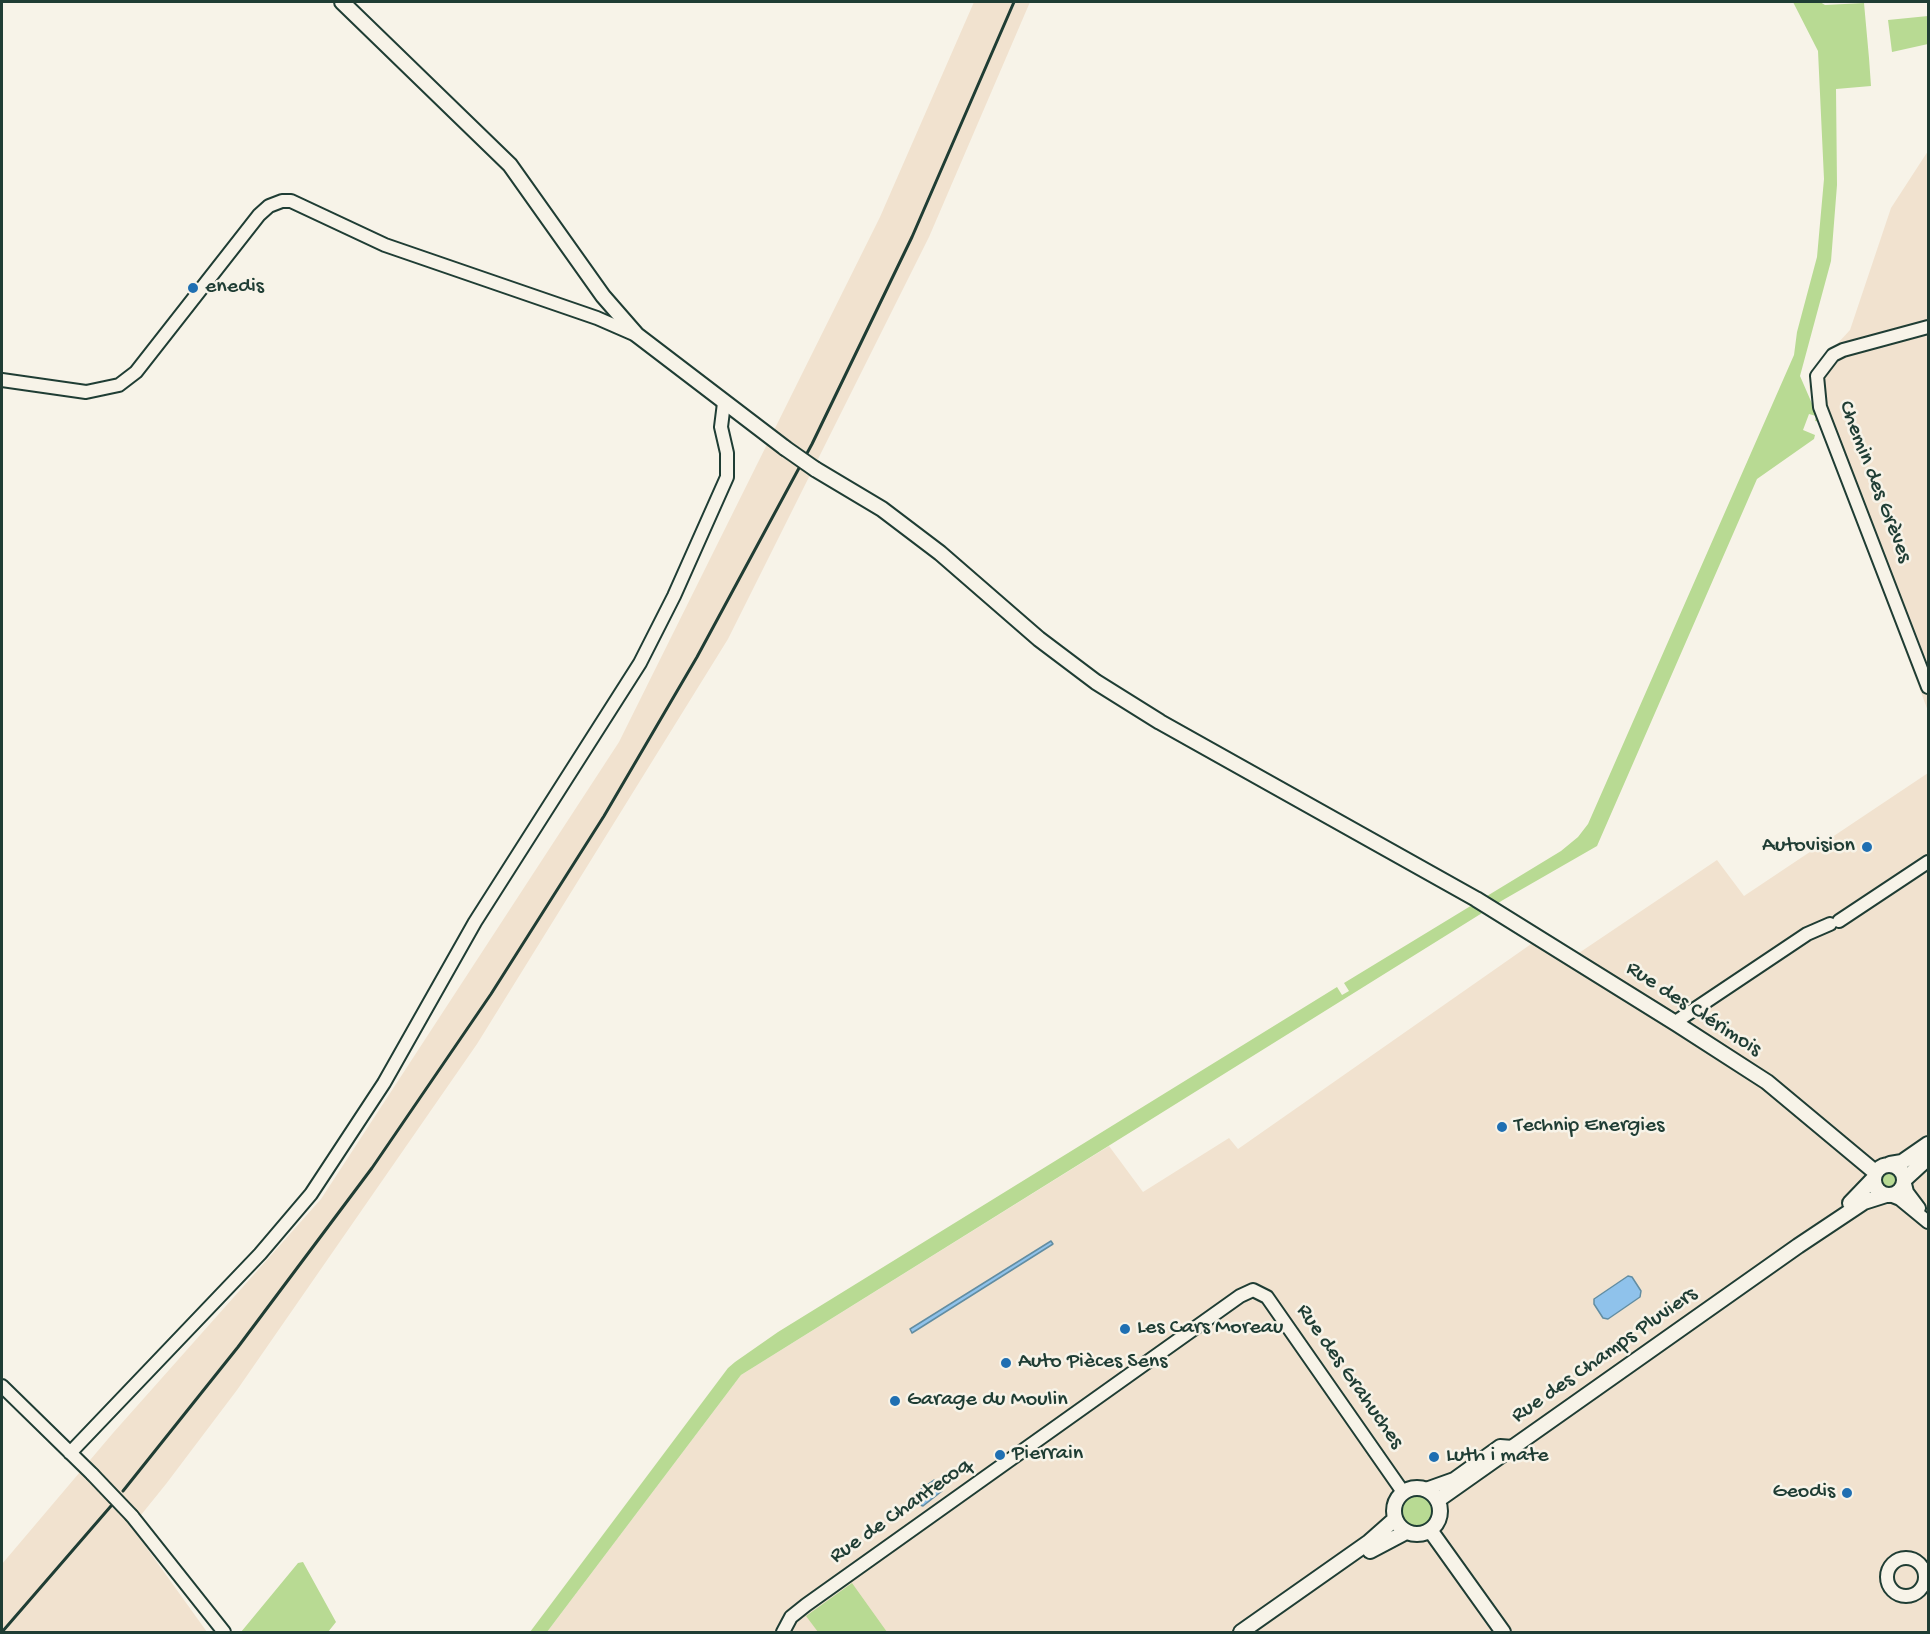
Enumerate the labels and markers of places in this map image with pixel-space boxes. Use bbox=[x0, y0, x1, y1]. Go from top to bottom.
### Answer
place label: enedis bbox=[205, 275, 264, 301]
marker: enedis bbox=[186, 281, 200, 295]
place label: Autovision bbox=[1762, 834, 1855, 860]
marker: Autovision bbox=[1860, 840, 1874, 854]
place label: Technip Energies bbox=[1514, 1114, 1664, 1140]
marker: Technip Energies bbox=[1495, 1120, 1509, 1134]
place label: Les Cars Moreau bbox=[1137, 1316, 1283, 1342]
marker: Les Cars Moreau bbox=[1118, 1322, 1132, 1336]
place label: Auto Pièces Sens bbox=[1018, 1350, 1167, 1376]
marker: Auto Pièces Sens bbox=[999, 1356, 1013, 1370]
place label: Garage du Moulin bbox=[907, 1388, 1068, 1414]
marker: Garage du Moulin bbox=[888, 1394, 902, 1408]
place label: Pierrain bbox=[1012, 1442, 1083, 1468]
place label: Luth i mate bbox=[1446, 1444, 1549, 1470]
marker: Pierrain bbox=[993, 1448, 1007, 1462]
marker: Luth i mate bbox=[1427, 1450, 1441, 1464]
place label: Geodis bbox=[1773, 1480, 1835, 1506]
marker: Geodis bbox=[1840, 1486, 1854, 1500]

